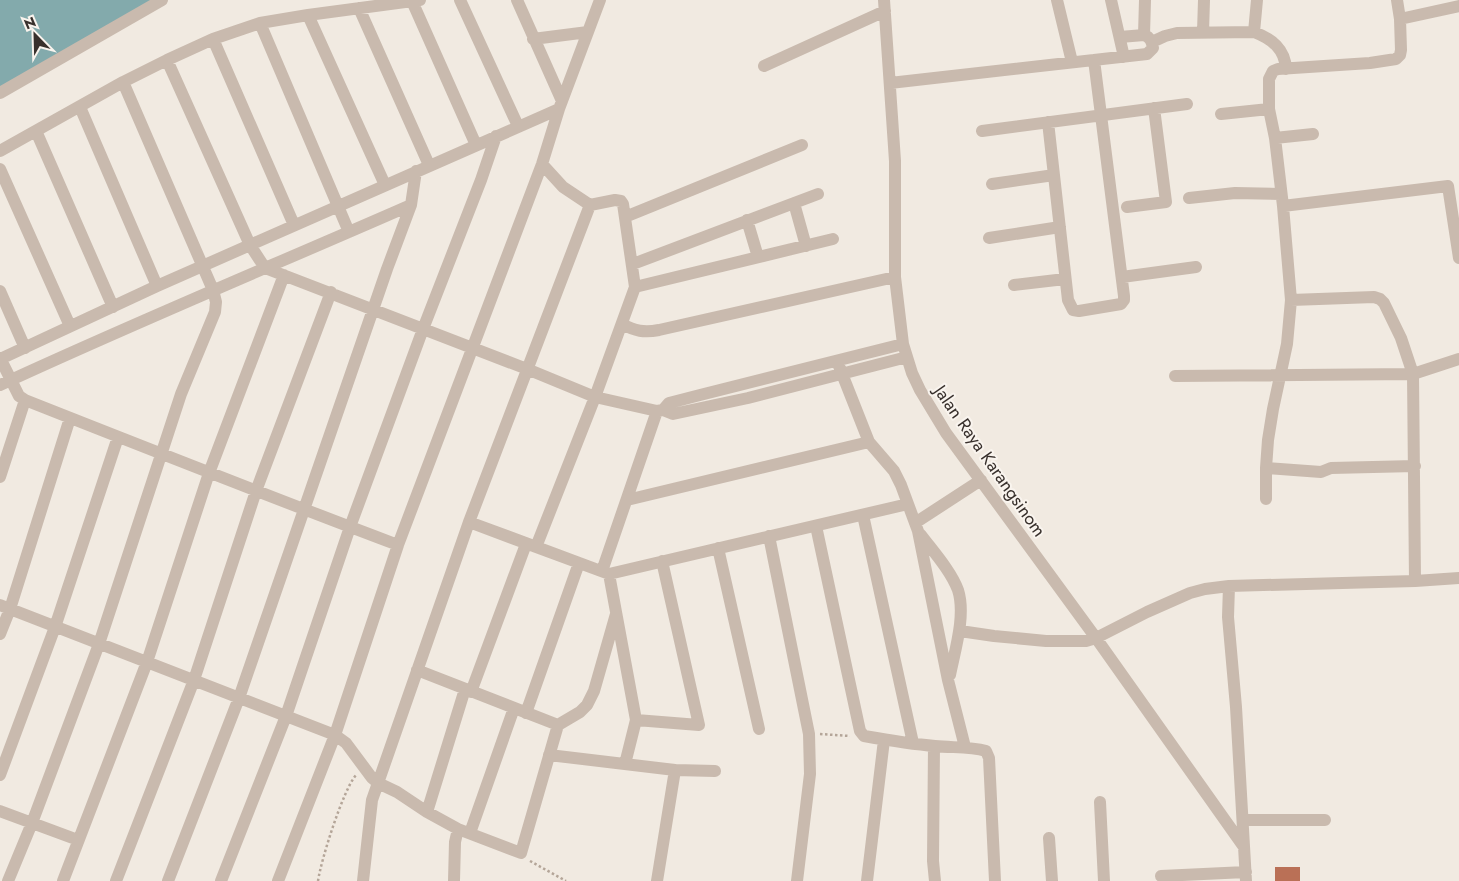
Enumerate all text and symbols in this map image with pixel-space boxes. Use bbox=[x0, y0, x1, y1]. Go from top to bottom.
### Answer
north arrow bbox=[10, 10, 60, 60]
text: N bbox=[21, 12, 39, 34]
street label: Jalan Raya Karangsinom bbox=[927, 378, 1052, 542]

